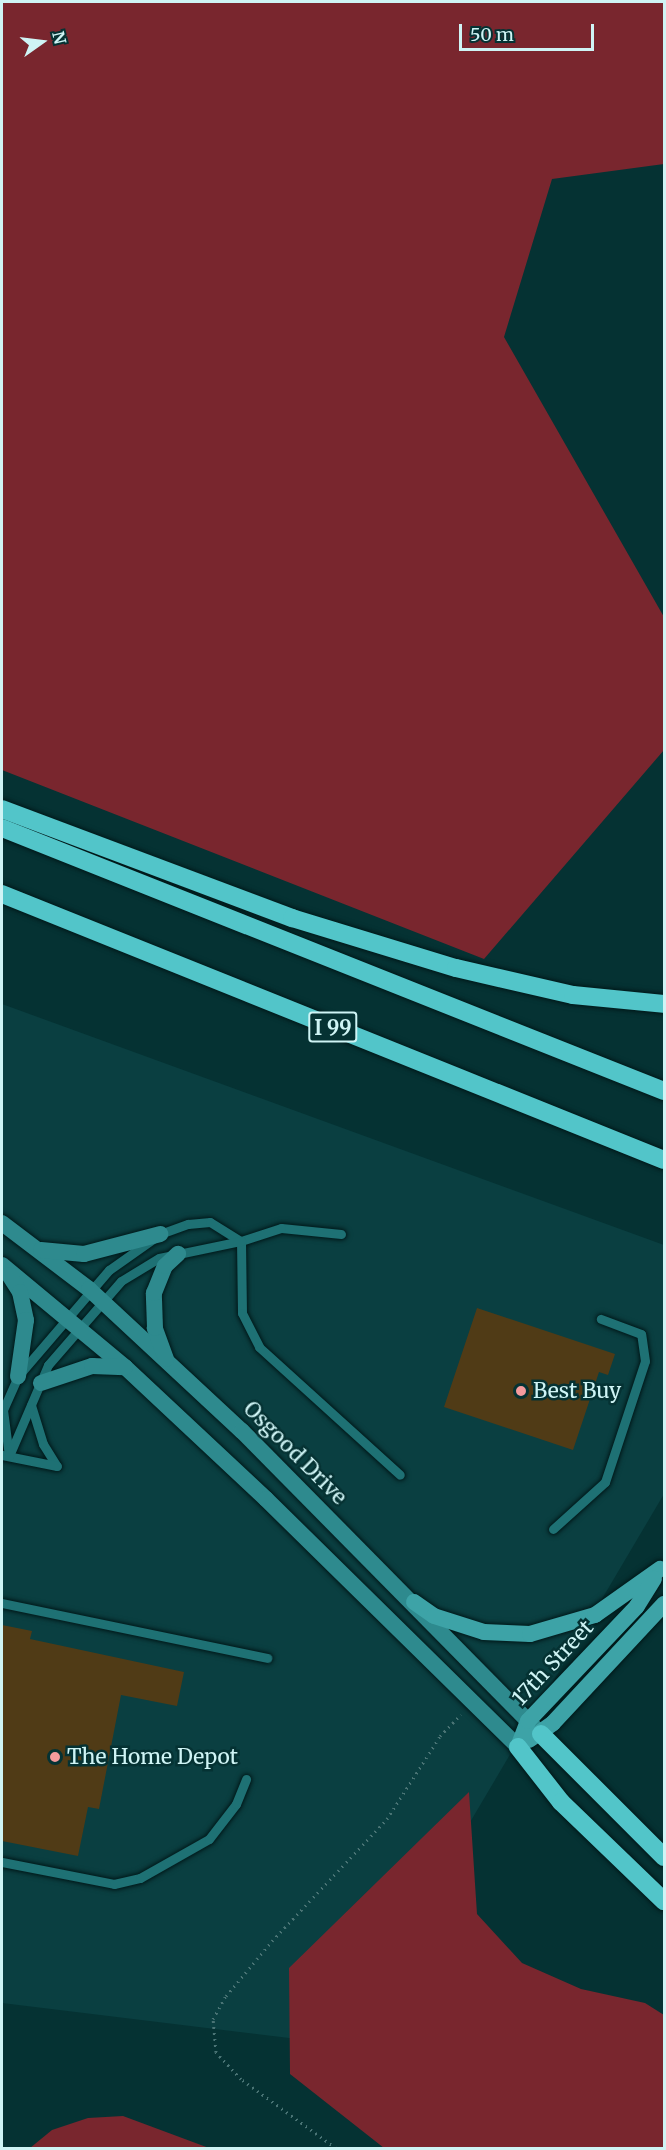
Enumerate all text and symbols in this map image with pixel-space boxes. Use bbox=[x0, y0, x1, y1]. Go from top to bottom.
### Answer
north arrow bbox=[12, 12, 72, 72]
scale bar bbox=[462, 12, 597, 50]
text: 50 m bbox=[470, 23, 514, 46]
text: N bbox=[48, 29, 71, 46]
road number: I 99 bbox=[308, 1010, 358, 1044]
place label: Best Buy bbox=[533, 1378, 621, 1404]
marker: Best Buy bbox=[514, 1384, 528, 1398]
street label: Osgood Drive bbox=[238, 1396, 352, 1510]
street label: 17th Street bbox=[507, 1615, 599, 1711]
place label: The Home Depot bbox=[67, 1744, 238, 1770]
marker: The Home Depot bbox=[48, 1750, 62, 1764]

